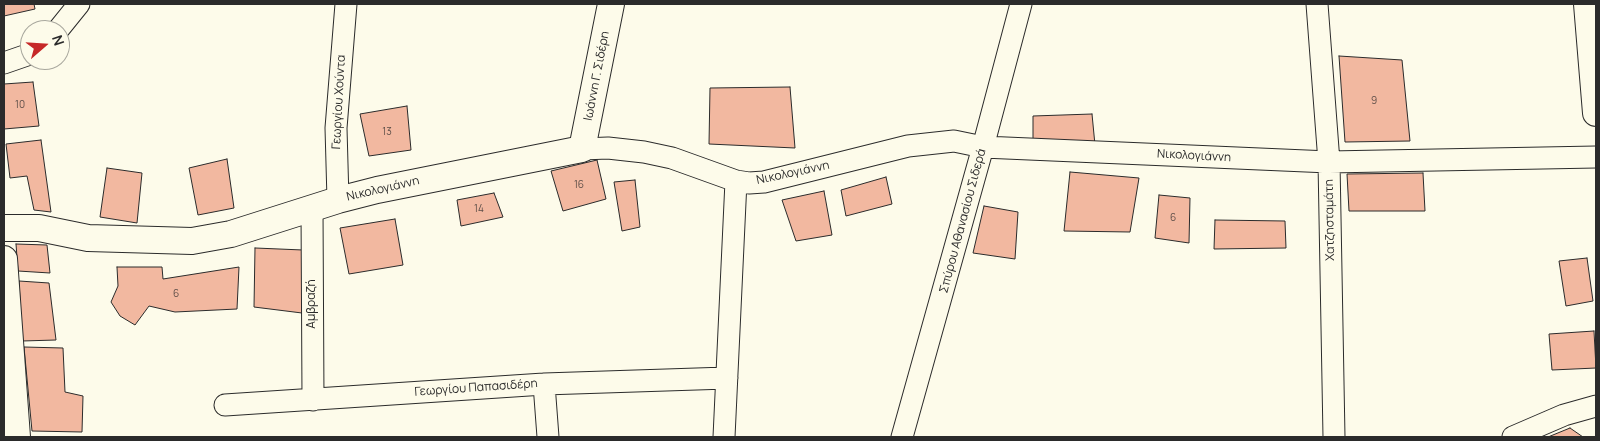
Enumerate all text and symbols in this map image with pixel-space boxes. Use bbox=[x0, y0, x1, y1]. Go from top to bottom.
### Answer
north arrow bbox=[20, 20, 70, 70]
street label: Ιωάννη Γ. Σιδέρη bbox=[581, 30, 613, 122]
text: N bbox=[48, 32, 69, 48]
street label: Γεωργίου Χούντα bbox=[329, 54, 349, 150]
house number: 9 bbox=[1371, 95, 1377, 107]
house number: 10 bbox=[15, 99, 25, 111]
house number: 13 bbox=[382, 126, 392, 138]
street label: Σπύρου Αθανασίου Σιδερά bbox=[937, 147, 989, 295]
street label: Νικολογιάννη bbox=[1156, 147, 1232, 165]
street label: Νικολογιάννη bbox=[755, 158, 831, 188]
street label: Νικολογιάννη bbox=[345, 174, 421, 204]
house number: 16 bbox=[574, 179, 584, 191]
street label: Χατζησταμάτη bbox=[1322, 179, 1338, 261]
house number: 14 bbox=[474, 203, 484, 215]
house number: 6 bbox=[1170, 212, 1176, 224]
street label: Αμβραζή bbox=[305, 279, 319, 329]
house number: 6 bbox=[173, 288, 179, 300]
street label: Γεωργίου Παπασιδέρη bbox=[414, 377, 538, 399]

